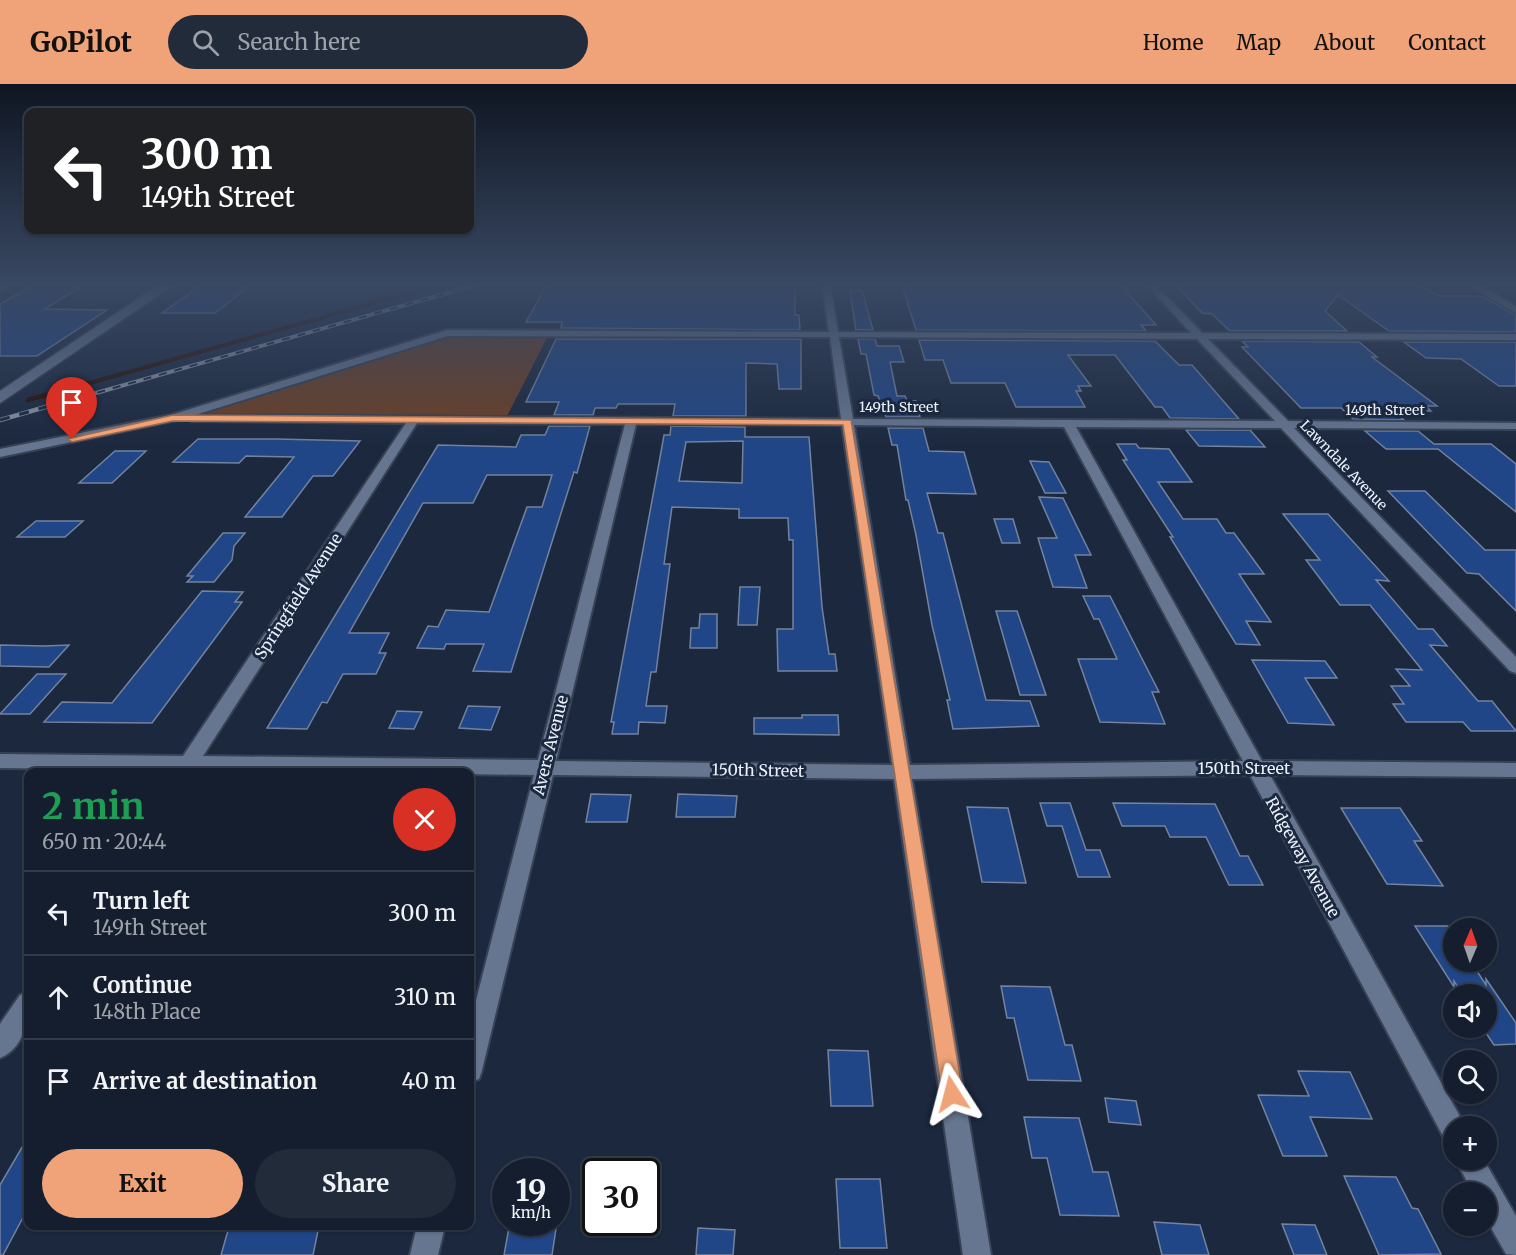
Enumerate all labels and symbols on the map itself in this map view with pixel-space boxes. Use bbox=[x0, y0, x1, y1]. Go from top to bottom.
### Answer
pin bbox=[46, 377, 97, 439]
street label: 149th Street bbox=[859, 398, 939, 416]
street label: 149th Street bbox=[1345, 401, 1425, 419]
street label: Lawndale Avenue bbox=[1296, 416, 1392, 514]
street label: Springfield Avenue bbox=[250, 529, 346, 663]
street label: Avers Avenue bbox=[528, 693, 572, 798]
street label: 150th Street bbox=[1198, 758, 1291, 778]
street label: 150th Street bbox=[712, 759, 805, 781]
street label: Ridgeway Avenue bbox=[1262, 793, 1344, 921]
north arrow bbox=[1443, 918, 1497, 972]
position arrow bbox=[920, 1062, 984, 1126]
speed limit sign: 30 bbox=[582, 1158, 660, 1236]

